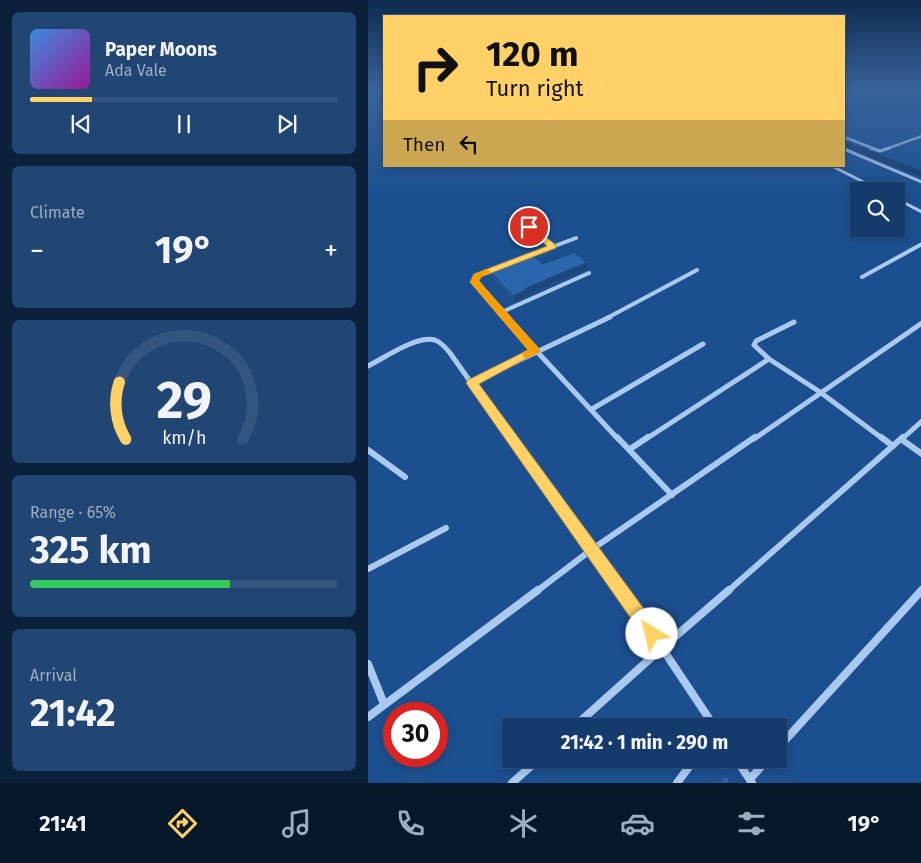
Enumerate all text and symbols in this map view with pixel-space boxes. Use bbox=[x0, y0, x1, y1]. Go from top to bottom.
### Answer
text: 120 m bbox=[486, 33, 579, 75]
icon: right bbox=[403, 35, 468, 100]
text: Paper Moons bbox=[105, 38, 217, 61]
text: Ada Vale bbox=[105, 61, 167, 80]
text: Turn right bbox=[486, 75, 583, 102]
icon: previous bbox=[67, 110, 95, 138]
icon: pause bbox=[170, 110, 198, 138]
icon: next bbox=[273, 110, 301, 138]
icon: left bbox=[455, 130, 483, 158]
text: Then bbox=[403, 133, 445, 156]
map controls bbox=[850, 182, 905, 237]
button: search bbox=[850, 182, 905, 237]
text: Climate bbox=[30, 203, 85, 222]
pin bbox=[508, 206, 550, 248]
icon: arrive bbox=[515, 213, 543, 241]
text: 19° bbox=[155, 227, 213, 273]
text: − bbox=[30, 234, 44, 267]
text: + bbox=[324, 234, 338, 267]
text: 29 bbox=[156, 369, 212, 432]
text: km/h bbox=[162, 427, 206, 449]
text: Range · 65% bbox=[30, 503, 116, 522]
text: 325 km bbox=[30, 527, 152, 573]
position arrow bbox=[625, 607, 677, 659]
text: Arrival bbox=[30, 666, 77, 685]
text: 21:42 bbox=[30, 690, 116, 736]
speed limit sign: 30 bbox=[383, 702, 448, 767]
text: 21:42 · 1 min · 290 m bbox=[561, 731, 728, 754]
icon: directions bbox=[165, 806, 200, 841]
icon: music bbox=[279, 806, 314, 841]
icon: phone bbox=[393, 806, 428, 841]
icon: climate bbox=[506, 806, 541, 841]
icon: car bbox=[620, 806, 655, 841]
icon: filters bbox=[734, 806, 769, 841]
text: 21:41 bbox=[39, 810, 87, 837]
text: 19° bbox=[848, 810, 882, 837]

